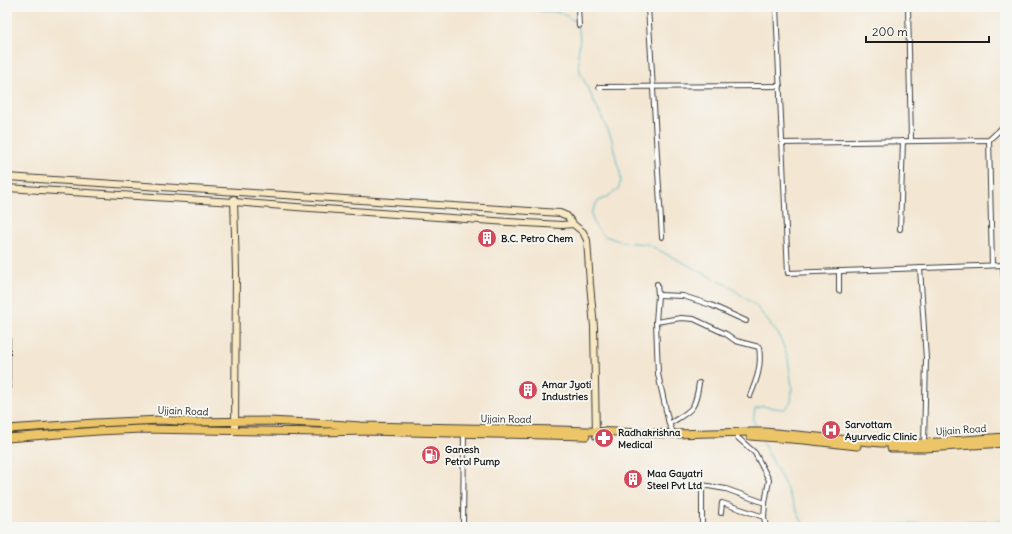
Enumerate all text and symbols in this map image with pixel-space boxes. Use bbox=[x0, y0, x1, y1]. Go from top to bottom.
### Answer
scale bar bbox=[866, 18, 989, 44]
text: 200 m bbox=[872, 24, 908, 39]
building icon: B.C. Petro Chem bbox=[476, 227, 498, 249]
place label: B.C. Petro Chem bbox=[501, 232, 574, 245]
place label: Amar Jyoti Industries bbox=[542, 378, 591, 403]
building icon: Amar Jyoti Industries bbox=[517, 379, 539, 401]
street label: Ujjain Road bbox=[157, 404, 209, 418]
street label: Ujjain Road bbox=[480, 412, 532, 426]
place label: Sarvottam Ayurvedic Clinic bbox=[845, 418, 917, 443]
hospital icon: Sarvottam Ayurvedic Clinic bbox=[820, 419, 842, 441]
street label: Ujjain Road bbox=[935, 422, 987, 438]
place label: Radhakrishna Medical bbox=[618, 426, 681, 451]
pharmacy icon: Radhakrishna Medical bbox=[593, 427, 615, 449]
place label: Ganesh Petrol Pump bbox=[445, 443, 500, 468]
fuel station icon: Ganesh Petrol Pump bbox=[420, 444, 442, 466]
place label: Maa Gayatri Steel Pvt Ltd bbox=[647, 467, 703, 492]
building icon: Maa Gayatri Steel Pvt Ltd bbox=[622, 468, 644, 490]

